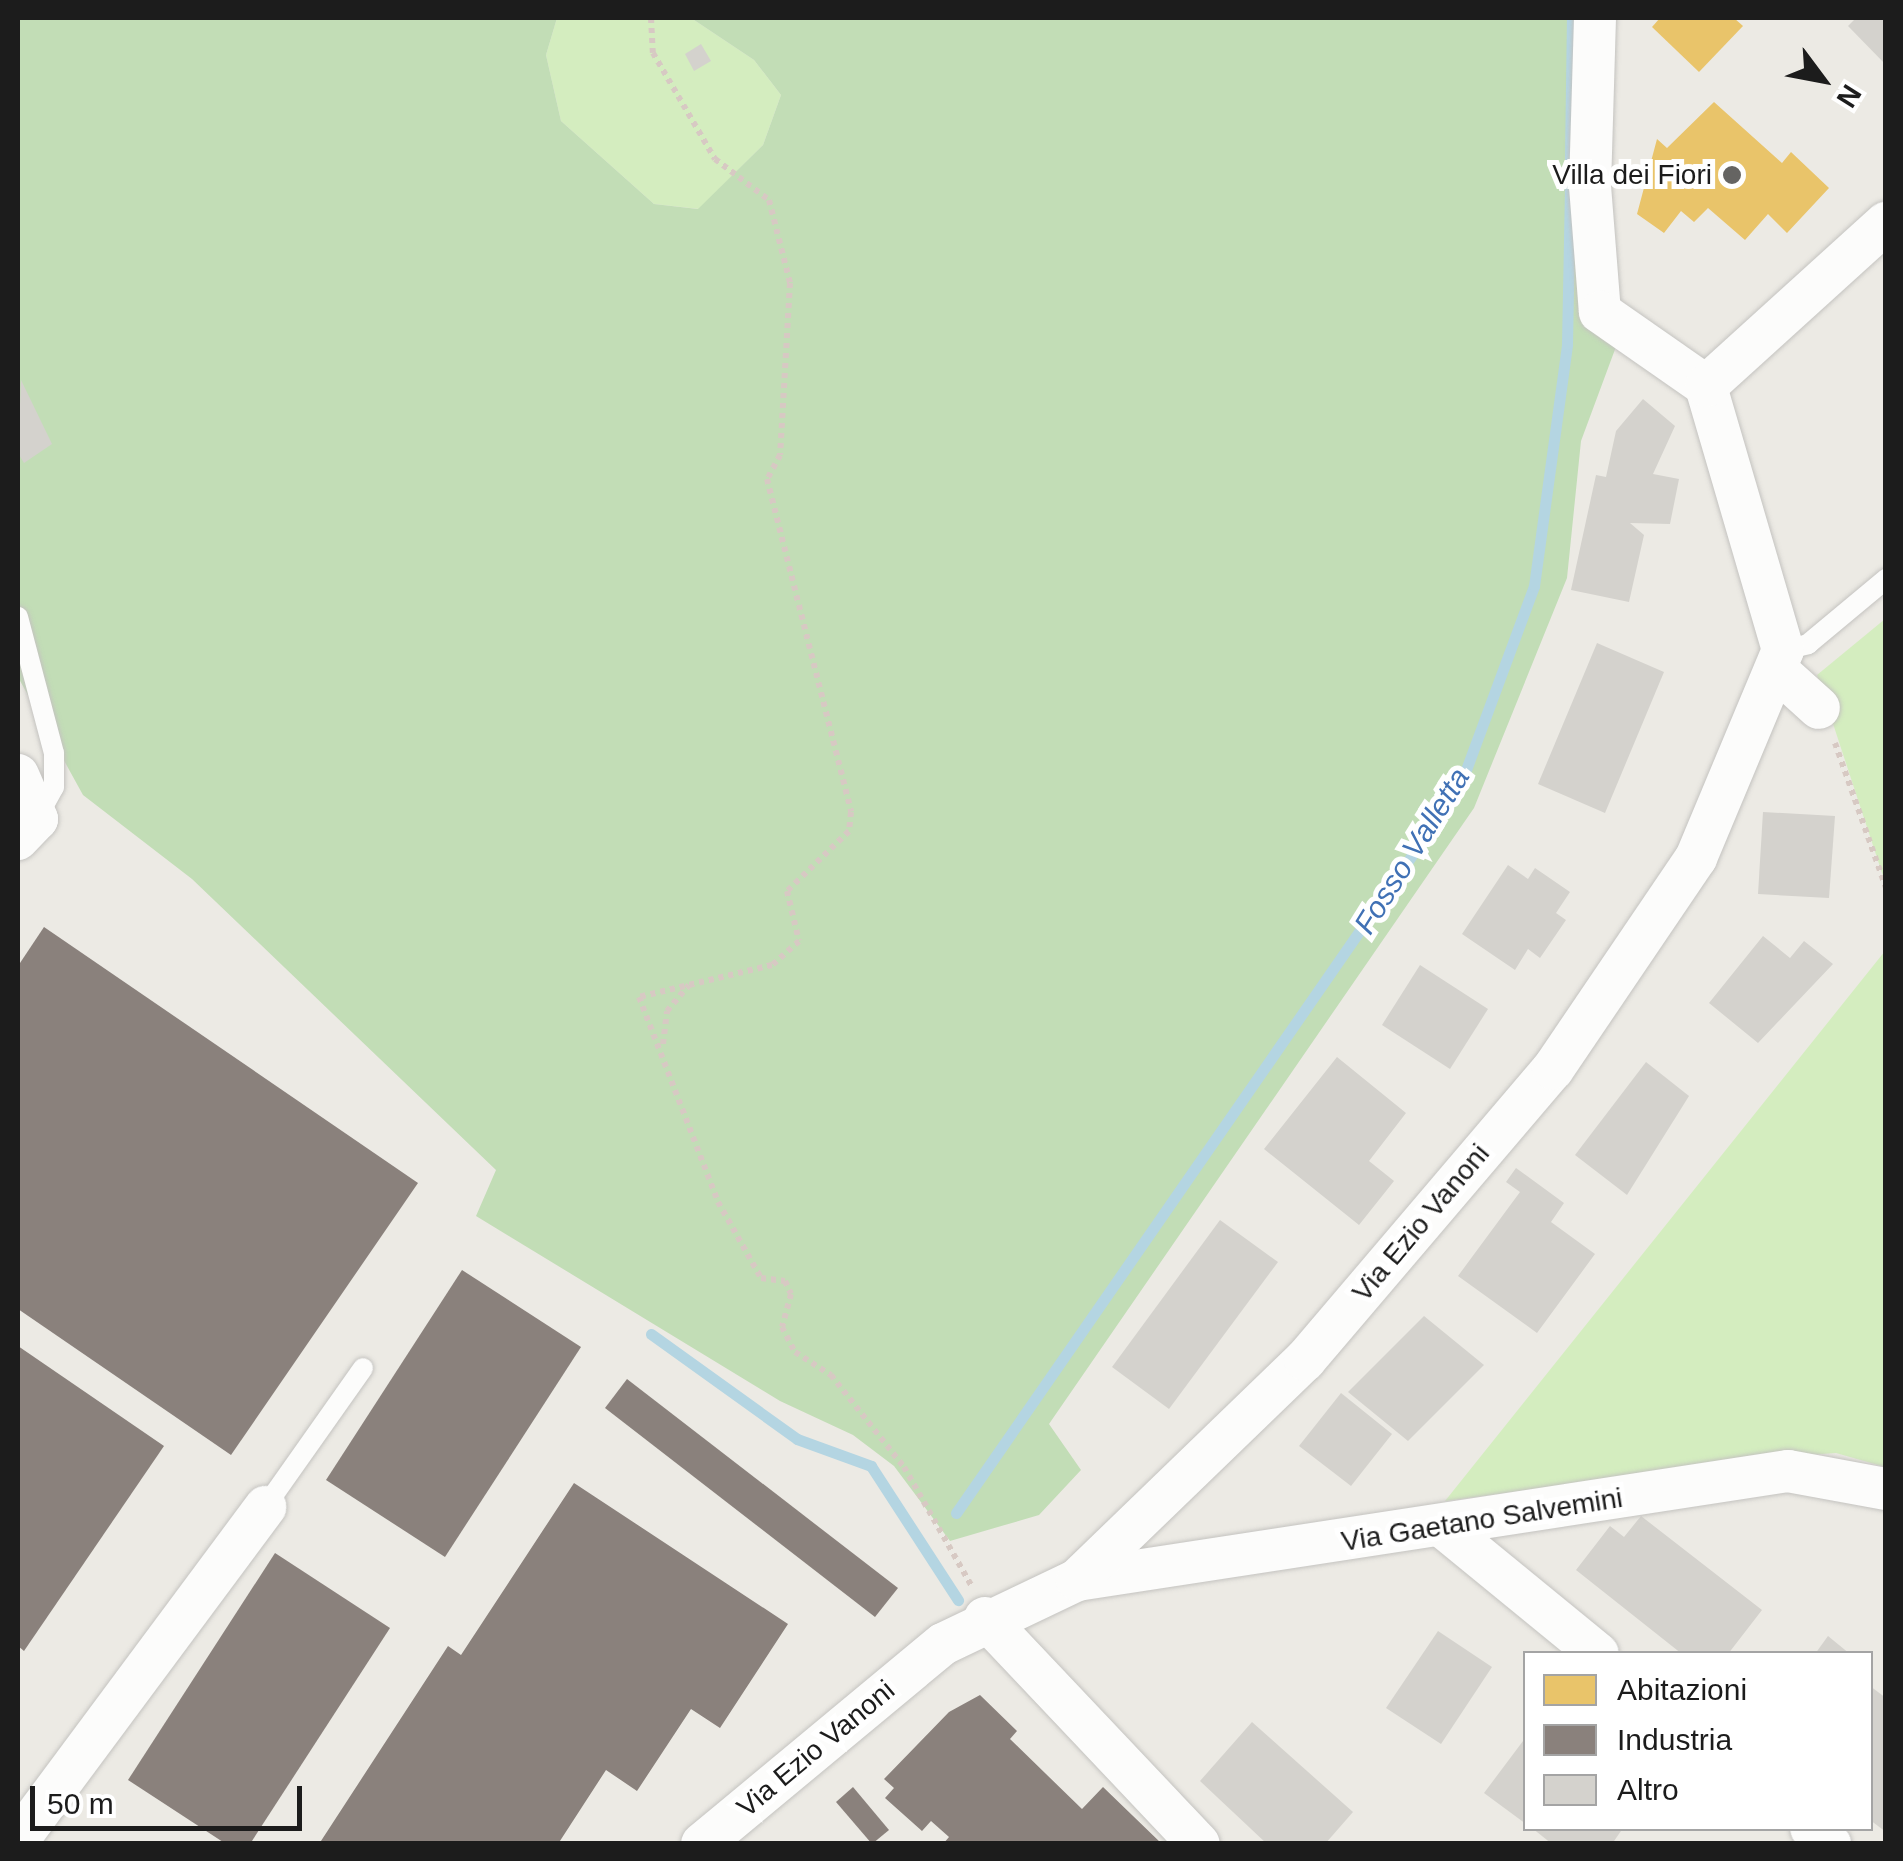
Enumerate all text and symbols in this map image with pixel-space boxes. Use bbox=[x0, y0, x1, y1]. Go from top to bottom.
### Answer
north arrow bbox=[1773, 30, 1873, 130]
text: N bbox=[1830, 79, 1867, 113]
place label: Villa dei Fiori bbox=[1552, 158, 1712, 192]
marker: Villa dei Fiori bbox=[1721, 164, 1743, 186]
water label: Fosso Valletta bbox=[1347, 761, 1477, 941]
street label: Via Ezio Vanoni bbox=[1345, 1137, 1497, 1309]
street label: Via Gaetano Salvemini bbox=[1339, 1481, 1625, 1559]
legend bbox=[1523, 1651, 1873, 1831]
street label: Via Ezio Vanoni bbox=[730, 1673, 902, 1825]
text: Abitazioni bbox=[1617, 1673, 1747, 1706]
text: Industria bbox=[1617, 1723, 1732, 1756]
scale bar bbox=[35, 1766, 308, 1828]
text: Altro bbox=[1617, 1773, 1679, 1806]
text: 50 m bbox=[47, 1787, 114, 1820]

